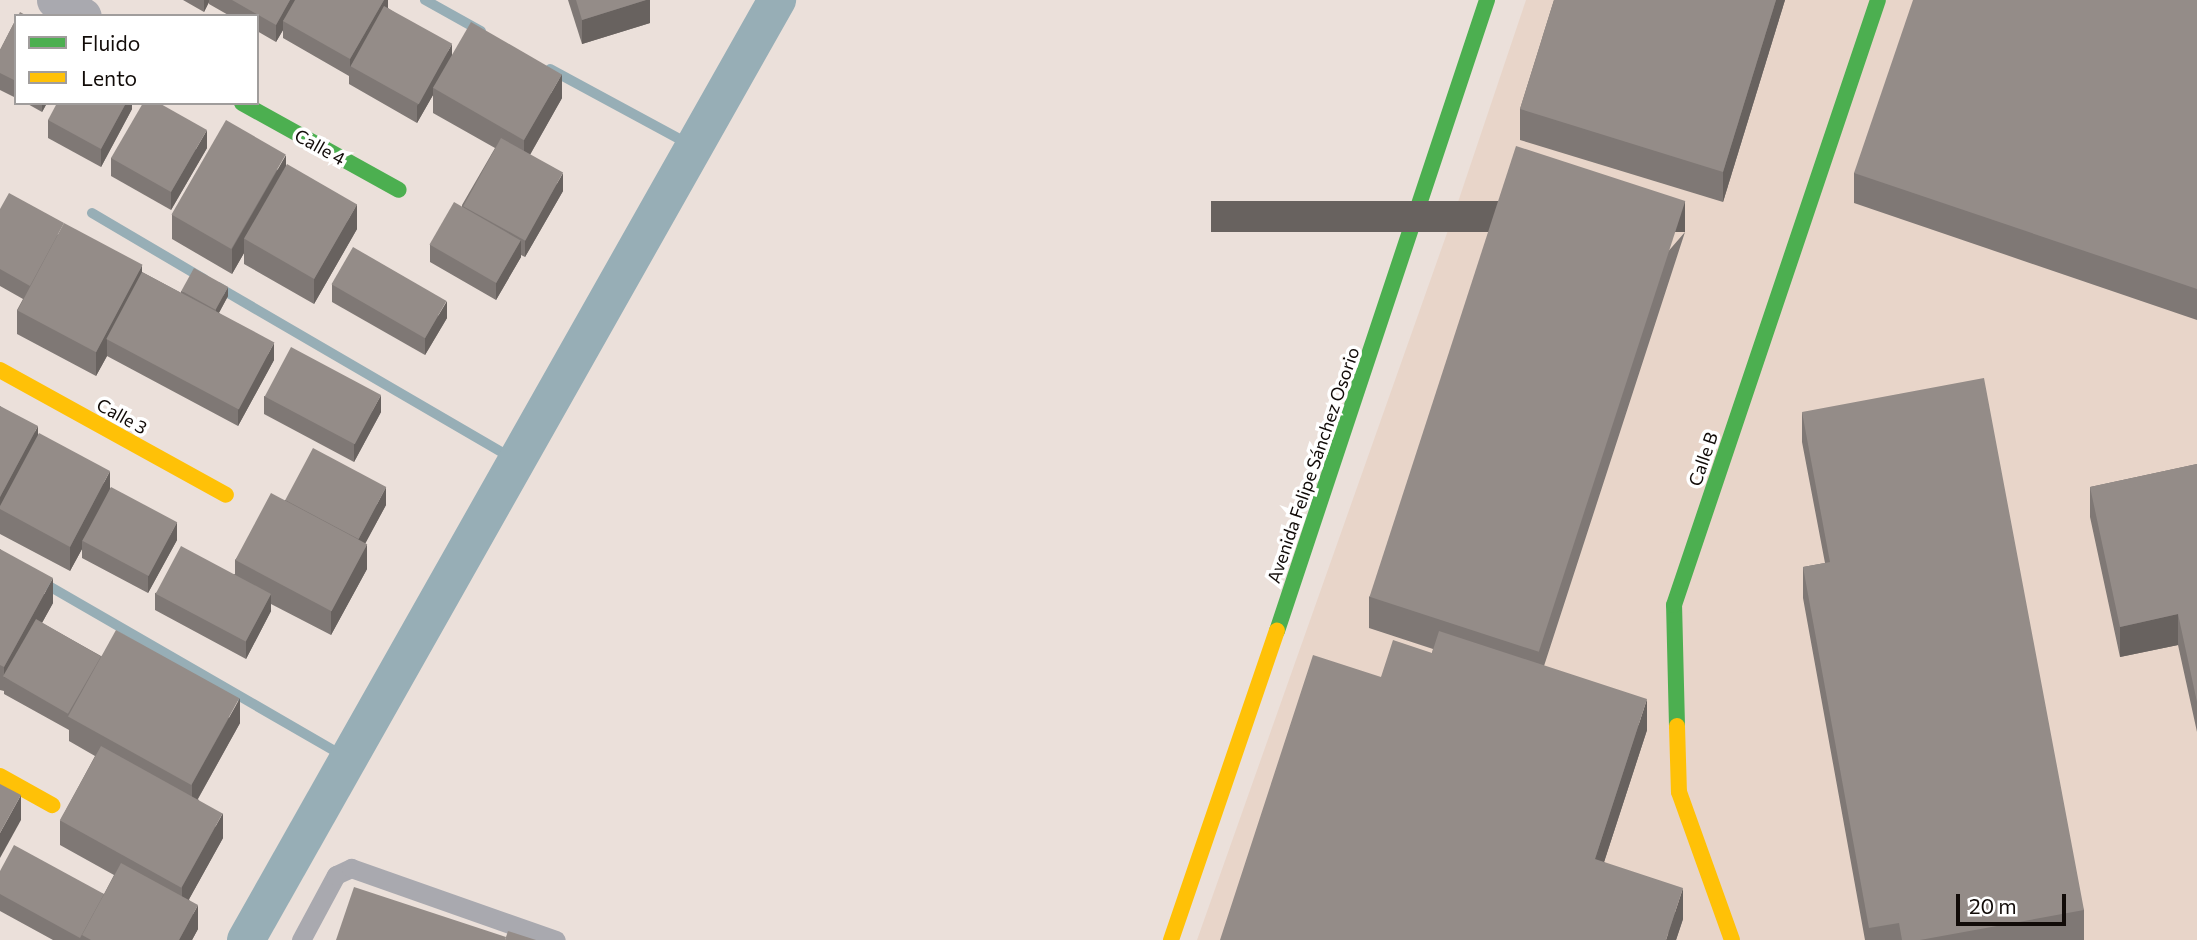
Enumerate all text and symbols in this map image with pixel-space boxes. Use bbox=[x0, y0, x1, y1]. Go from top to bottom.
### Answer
legend bbox=[14, 14, 259, 105]
text: Fluido bbox=[81, 30, 140, 55]
text: Lento bbox=[81, 65, 137, 90]
street label: Calle 4 bbox=[291, 124, 349, 170]
street label: Avenida Felipe Sánchez Osorio bbox=[1262, 344, 1364, 586]
street label: Calle 3 bbox=[93, 393, 151, 439]
street label: Calle B bbox=[1684, 429, 1722, 489]
scale bar bbox=[1959, 880, 2069, 924]
text: 20 m bbox=[1969, 893, 2017, 918]

